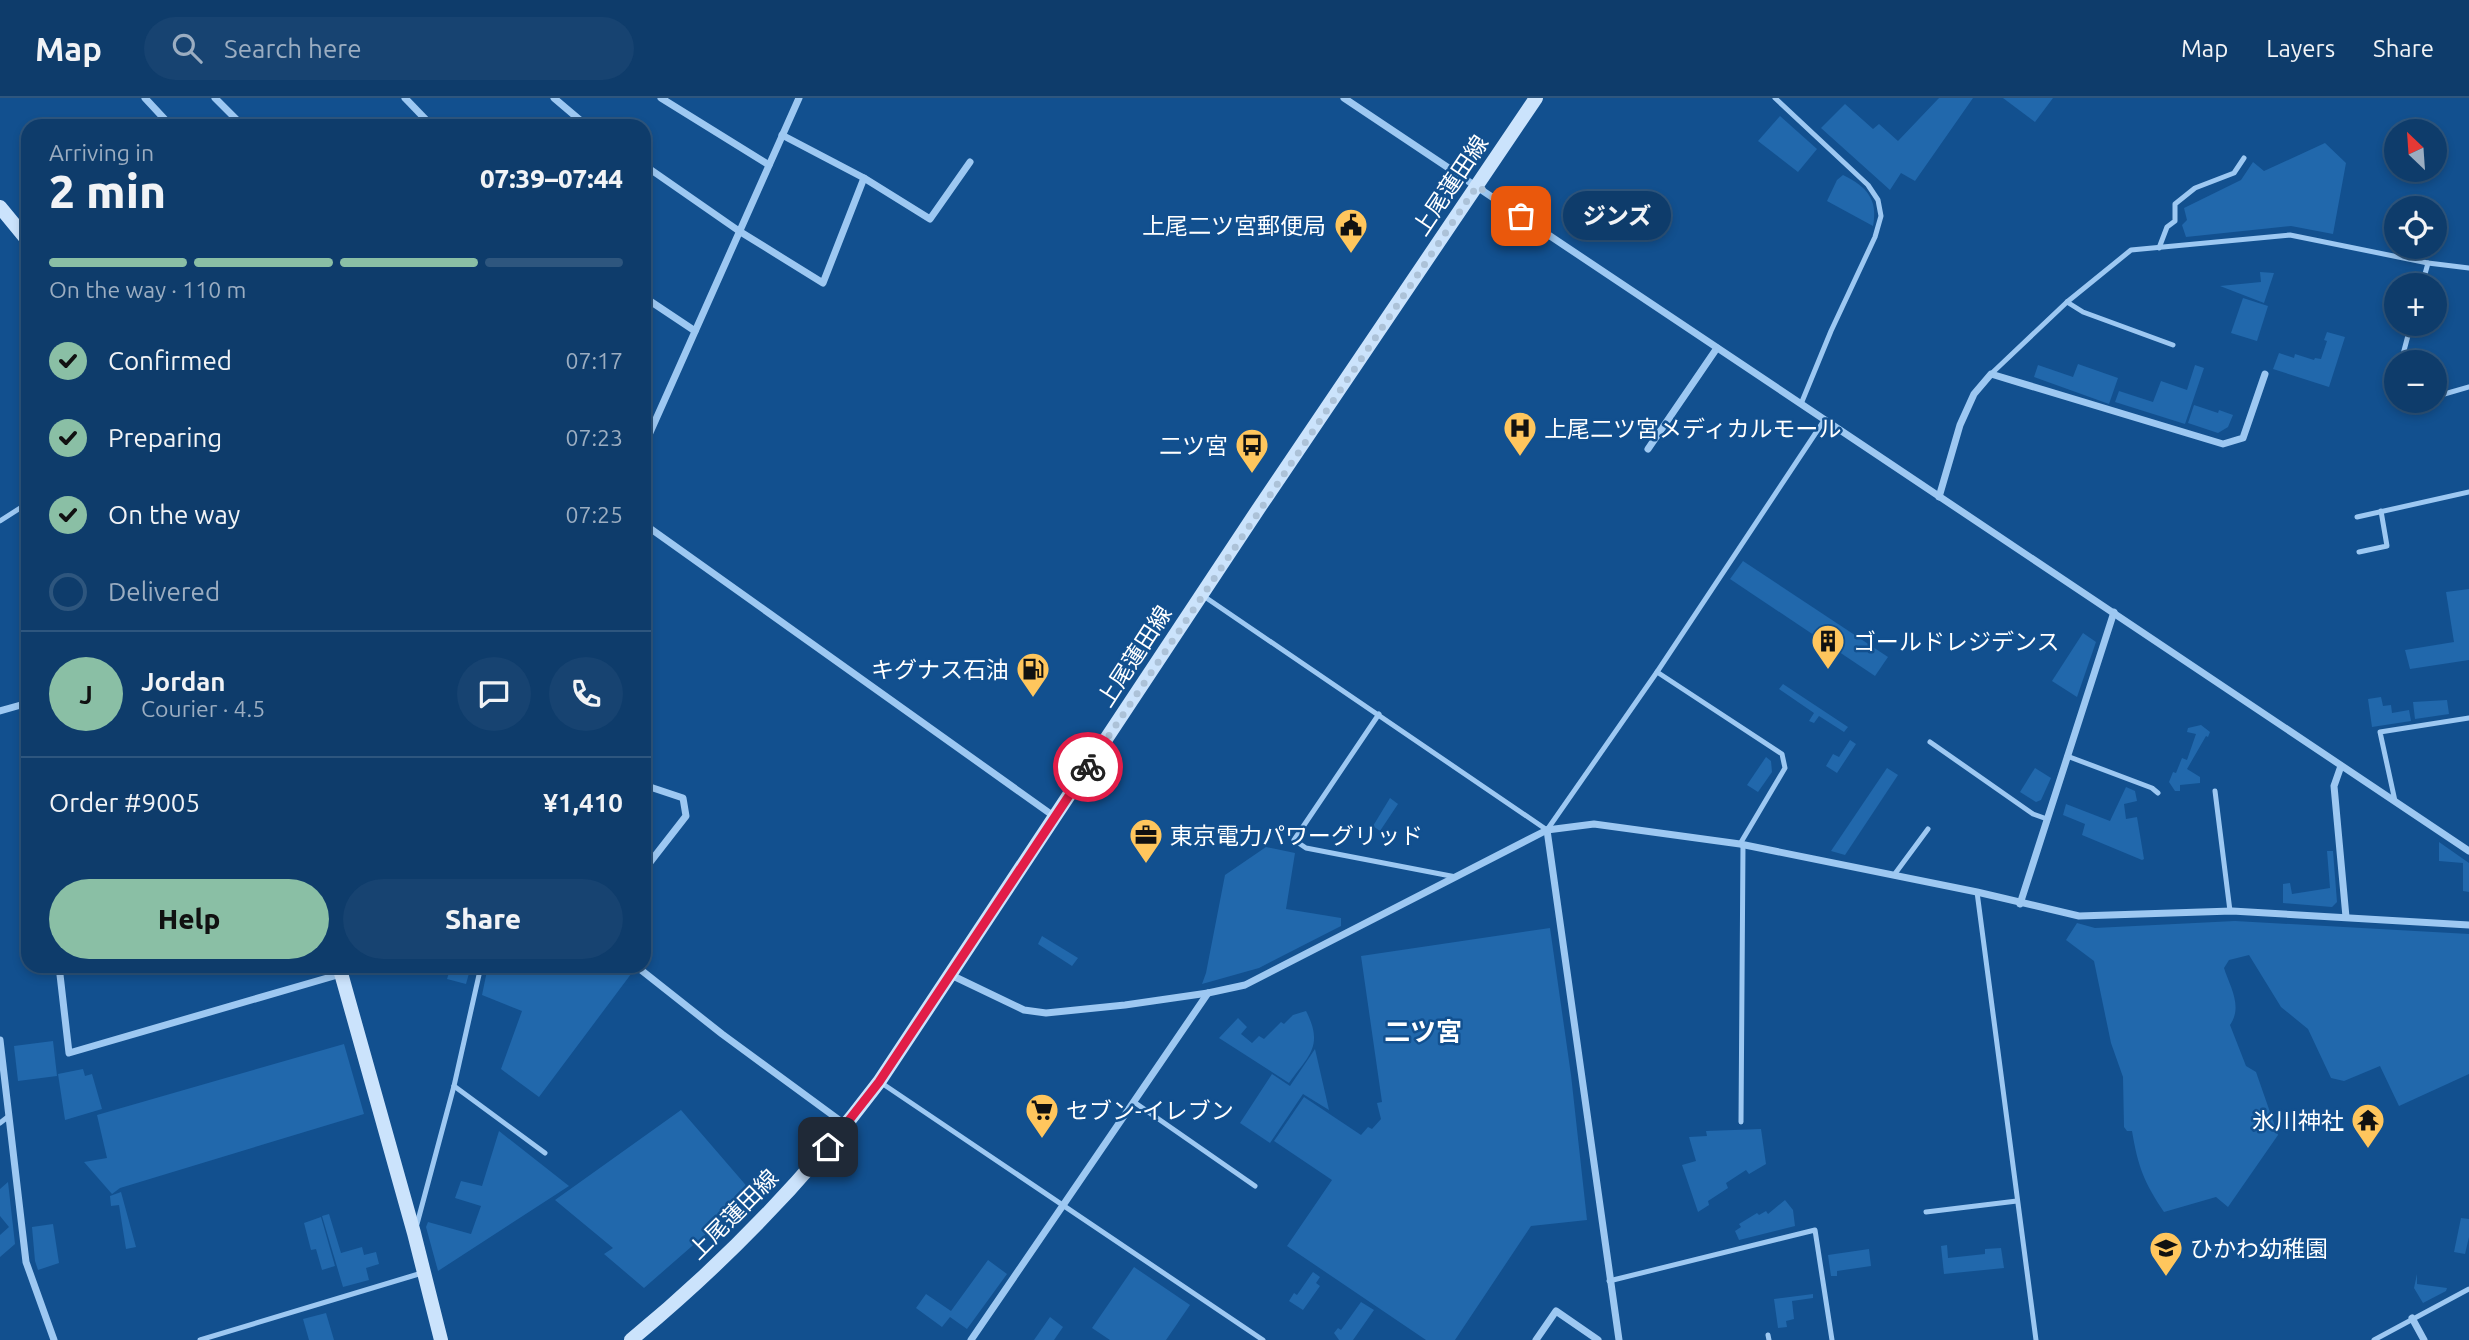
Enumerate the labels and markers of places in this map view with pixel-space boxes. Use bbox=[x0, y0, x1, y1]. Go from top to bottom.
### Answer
pin bbox=[1491, 186, 1551, 246]
callout: ジンズ bbox=[1563, 192, 1672, 240]
public building icon: 上尾二ツ宮郵便局 bbox=[1332, 206, 1370, 255]
place label: 上尾二ツ宮郵便局 bbox=[1142, 213, 1326, 238]
hospital icon: 上尾二ツ宮メディカルモール bbox=[1501, 409, 1539, 458]
place label: 上尾二ツ宮メディカルモール bbox=[1544, 416, 1841, 441]
bus stop icon: 二ツ宮 bbox=[1233, 426, 1271, 475]
place label: 二ツ宮 bbox=[1159, 433, 1228, 458]
building icon: ゴールドレジデンス bbox=[1809, 622, 1847, 671]
place label: ゴールドレジデンス bbox=[1853, 629, 2060, 654]
fuel station icon: キグナス石油 bbox=[1014, 650, 1052, 699]
place label: キグナス石油 bbox=[871, 657, 1009, 682]
office icon: 東京電力パワーグリッド bbox=[1127, 816, 1165, 865]
place label: 東京電力パワーグリッド bbox=[1170, 823, 1423, 848]
supermarket icon: セブン-イレブン bbox=[1023, 1091, 1061, 1140]
place label: セブン-イレブン bbox=[1066, 1098, 1234, 1123]
temple icon: 氷川神社 bbox=[2349, 1101, 2387, 1150]
place label: 氷川神社 bbox=[2252, 1108, 2344, 1133]
pin bbox=[798, 1117, 858, 1177]
school or university icon: ひかわ幼稚園 bbox=[2147, 1229, 2185, 1278]
place label: ひかわ幼稚園 bbox=[2190, 1236, 2328, 1261]

